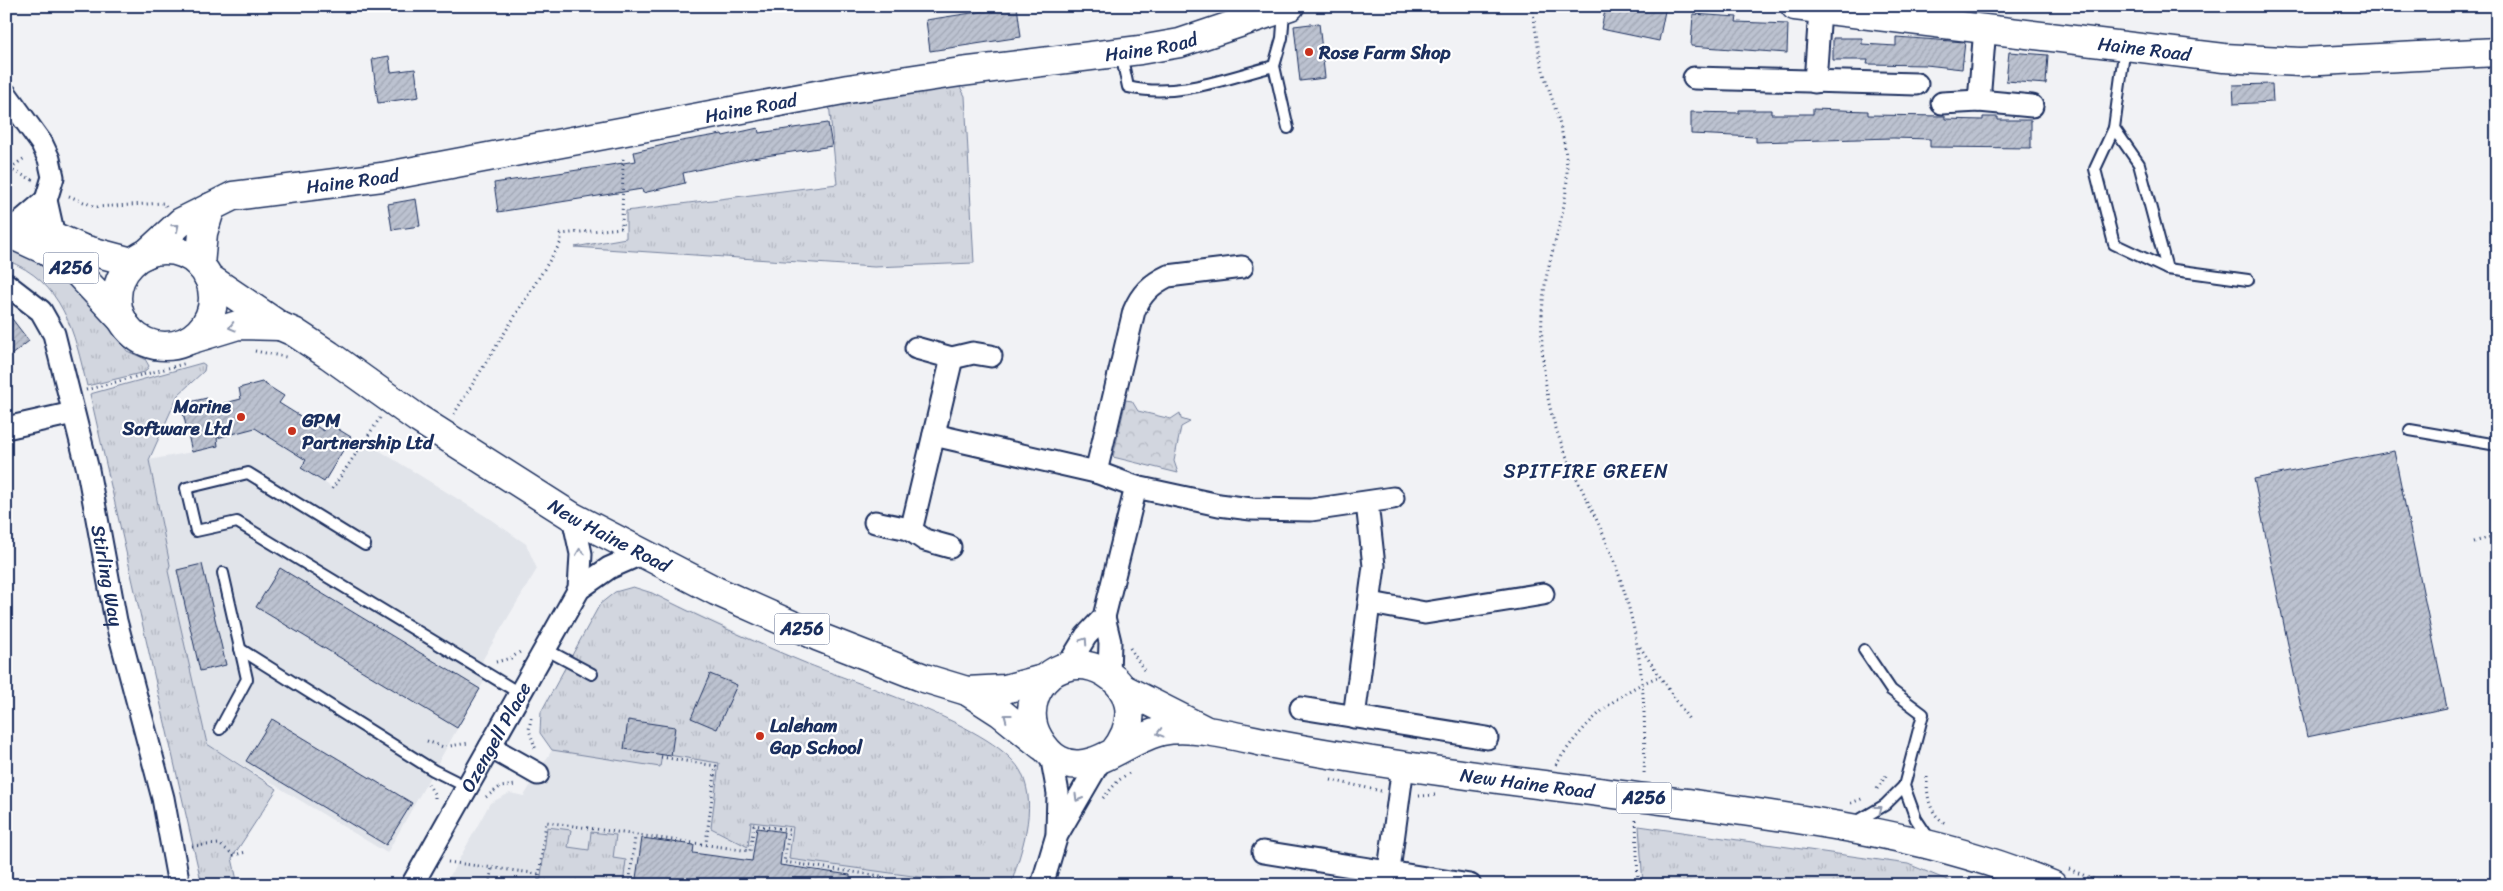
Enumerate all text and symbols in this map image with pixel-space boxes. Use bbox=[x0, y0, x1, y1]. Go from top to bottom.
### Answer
street label: Haine Road bbox=[1103, 22, 1203, 71]
street label: Haine Road bbox=[2096, 27, 2194, 71]
place label: Rose Farm Shop bbox=[1318, 36, 1452, 69]
marker: Rose Farm Shop bbox=[1303, 46, 1315, 58]
street label: Haine Road bbox=[702, 83, 801, 133]
street label: Haine Road bbox=[304, 158, 403, 204]
one-way arrow bbox=[170, 224, 179, 233]
road number: A256 bbox=[44, 252, 98, 284]
one-way arrow bbox=[229, 322, 237, 332]
place label: Marine Software Ltd bbox=[121, 390, 233, 445]
place label: GPM Partnership Ltd bbox=[301, 404, 435, 459]
marker: Marine Software Ltd bbox=[235, 411, 247, 423]
marker: GPM Partnership Ltd bbox=[286, 425, 298, 437]
district label: SPITFIRE GREEN bbox=[1503, 454, 1669, 489]
street label: New Haine Road bbox=[541, 489, 678, 583]
street label: Stirling Way bbox=[81, 522, 133, 630]
one-way arrow bbox=[575, 548, 585, 557]
road number: A256 bbox=[774, 614, 830, 644]
one-way arrow bbox=[1078, 637, 1087, 646]
street label: Ozengell Place bbox=[452, 676, 541, 799]
place label: Laleham Gap School bbox=[769, 709, 864, 764]
one-way arrow bbox=[1004, 715, 1013, 723]
one-way arrow bbox=[1156, 728, 1165, 738]
marker: Laleham Gap School bbox=[754, 730, 766, 742]
street label: New Haine Road bbox=[1458, 758, 1598, 809]
road number: A256 bbox=[1616, 782, 1672, 814]
one-way arrow bbox=[1074, 792, 1084, 801]
one-way arrow bbox=[1873, 806, 1882, 815]

